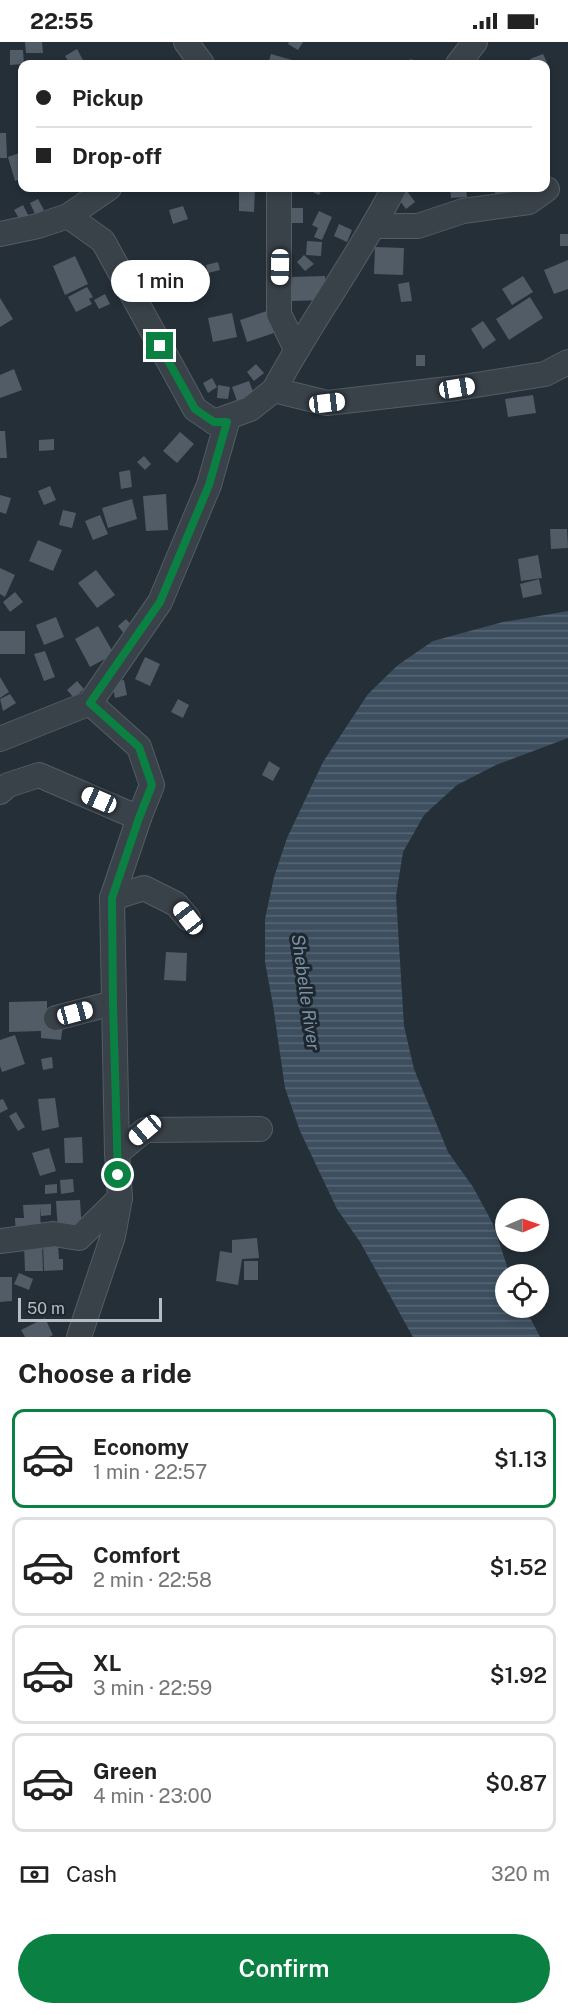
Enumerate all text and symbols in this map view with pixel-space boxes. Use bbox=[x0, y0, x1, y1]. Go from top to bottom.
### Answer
text: 22:55 bbox=[30, 8, 94, 34]
text: Pickup bbox=[72, 85, 143, 111]
text: Drop-off bbox=[72, 143, 162, 169]
car bbox=[271, 249, 289, 285]
callout: 1 min bbox=[110, 259, 210, 301]
text: 1 min bbox=[137, 269, 184, 293]
route end bbox=[146, 332, 173, 359]
car bbox=[438, 376, 476, 400]
car bbox=[308, 392, 346, 414]
car bbox=[79, 784, 119, 816]
car bbox=[170, 898, 206, 938]
water label: Shebelle River bbox=[287, 933, 325, 1052]
car bbox=[55, 1000, 95, 1026]
car bbox=[125, 1112, 165, 1148]
route start bbox=[104, 1161, 131, 1188]
north arrow bbox=[495, 1198, 549, 1252]
map controls bbox=[495, 1198, 549, 1318]
button: locate bbox=[495, 1264, 549, 1318]
scale bar bbox=[18, 1295, 162, 1322]
text: 50 m bbox=[27, 1299, 65, 1318]
text: Choose a ride bbox=[18, 1357, 192, 1389]
icon: car bbox=[21, 1432, 75, 1486]
text: Economy bbox=[93, 1434, 189, 1460]
text: $1.13 bbox=[494, 1446, 547, 1472]
text: 1 min · 22:57 bbox=[93, 1460, 207, 1484]
icon: car bbox=[21, 1540, 75, 1594]
text: Comfort bbox=[93, 1542, 180, 1568]
text: $1.52 bbox=[489, 1554, 547, 1580]
text: 2 min · 22:58 bbox=[93, 1568, 212, 1592]
icon: car bbox=[21, 1648, 75, 1702]
text: XL bbox=[93, 1650, 121, 1676]
text: $1.92 bbox=[490, 1662, 547, 1688]
text: 3 min · 22:59 bbox=[93, 1676, 212, 1700]
icon: car bbox=[21, 1756, 75, 1810]
text: Green bbox=[93, 1758, 157, 1784]
text: $0.87 bbox=[485, 1770, 547, 1796]
text: 4 min · 23:00 bbox=[93, 1784, 212, 1808]
icon: cash bbox=[18, 1858, 51, 1891]
text: Cash bbox=[66, 1861, 117, 1887]
text: 320 m bbox=[491, 1862, 550, 1886]
button: Confirm bbox=[18, 1934, 550, 2003]

